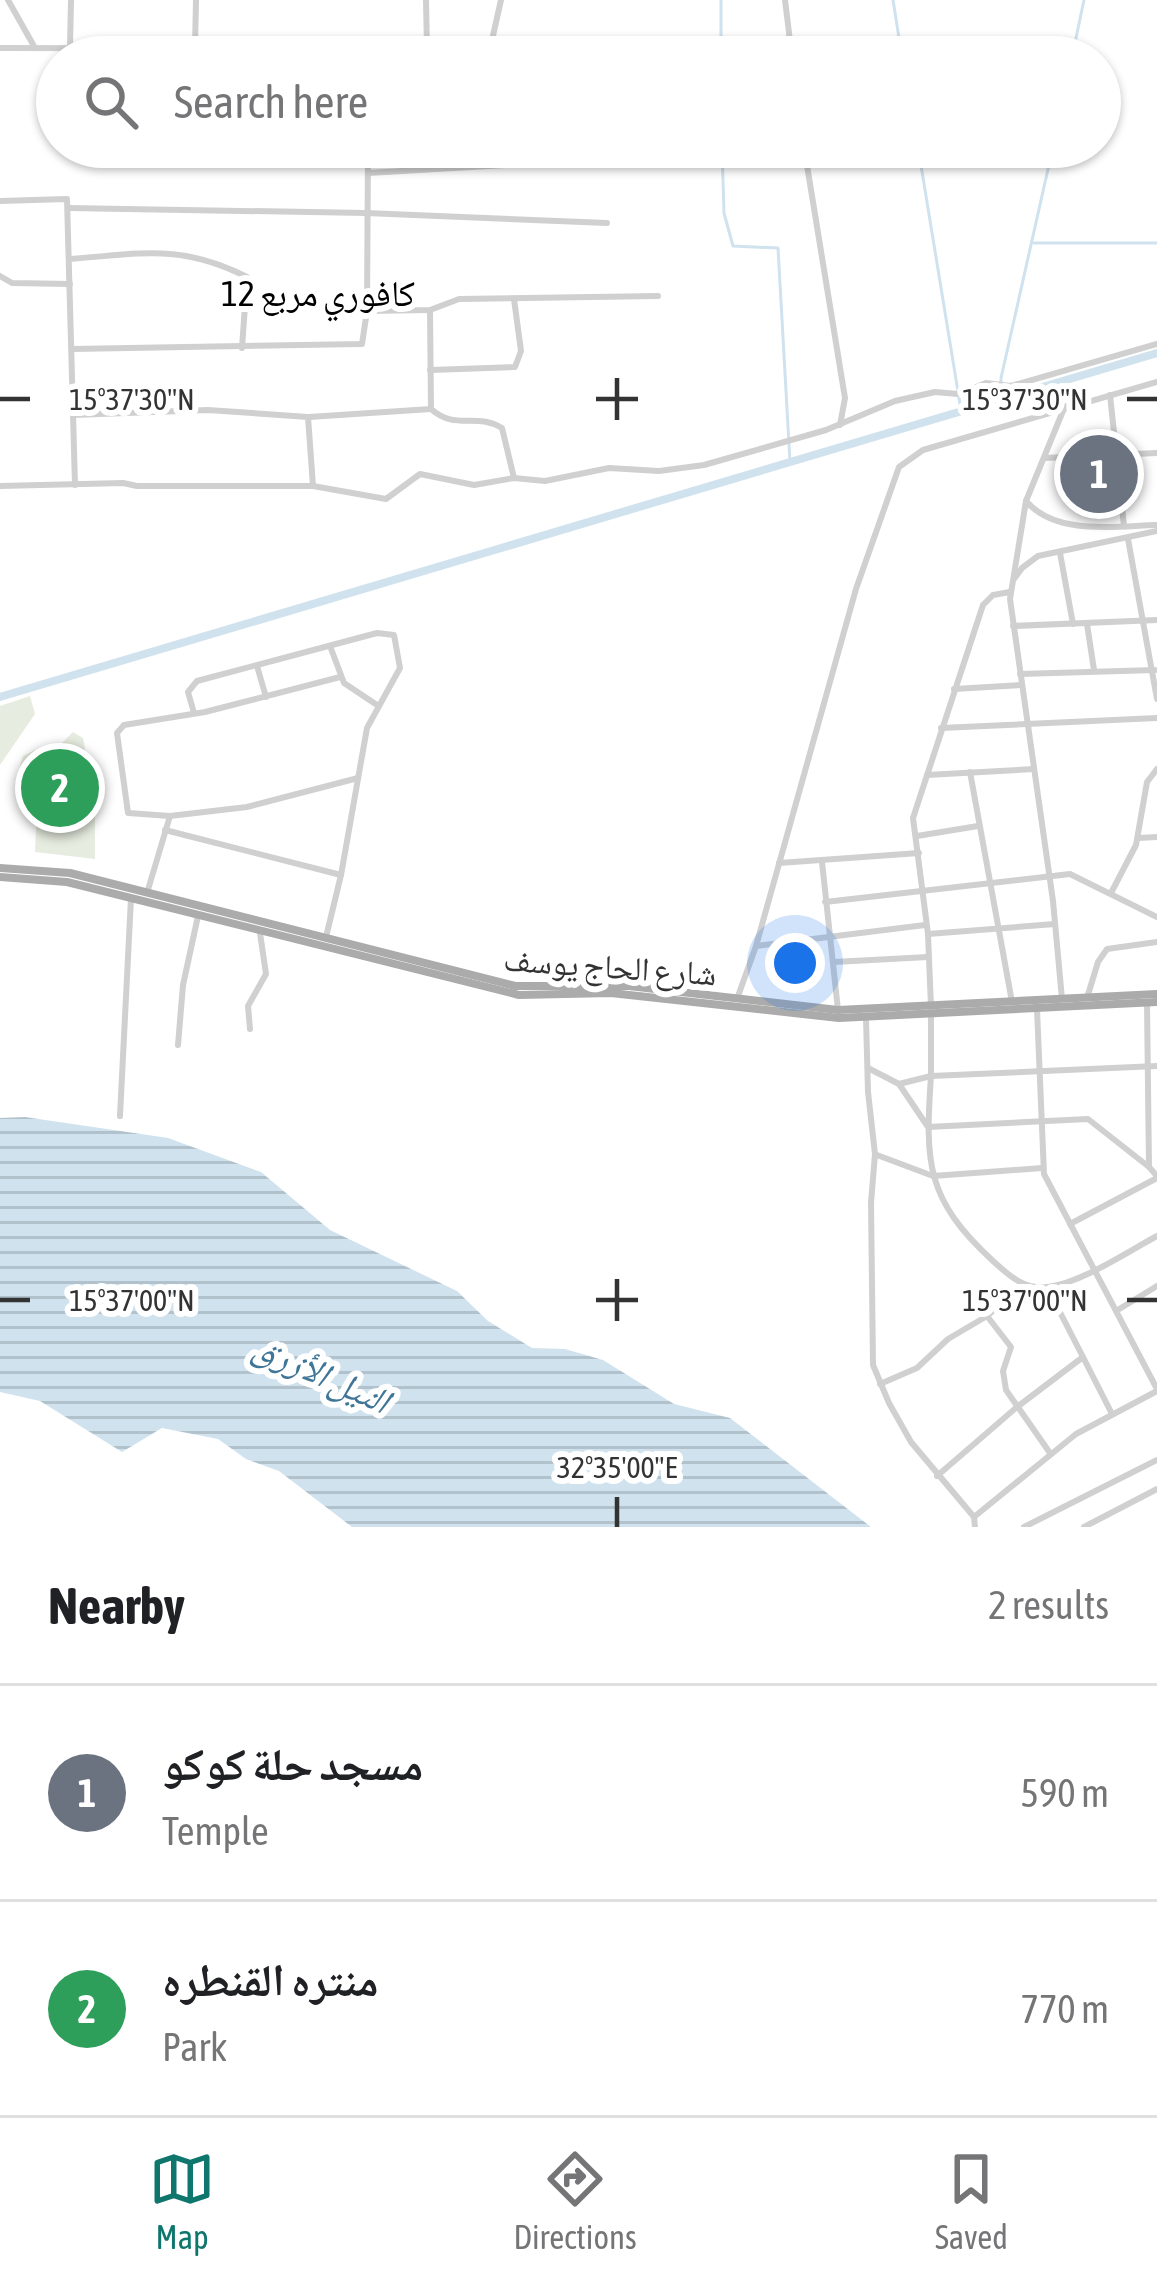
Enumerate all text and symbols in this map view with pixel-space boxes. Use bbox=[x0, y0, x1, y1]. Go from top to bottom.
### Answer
search box bbox=[36, 36, 1121, 168]
icon: search bbox=[78, 69, 144, 135]
text: Search here bbox=[174, 76, 368, 128]
district label: كافوري مربع 12 bbox=[221, 272, 415, 322]
text: 15°37'30"N bbox=[69, 382, 195, 416]
text: 15°37'30"N bbox=[962, 382, 1088, 416]
pin: 1 bbox=[1060, 429, 1138, 519]
pin: 2 bbox=[21, 743, 99, 833]
your location bbox=[765, 933, 825, 993]
street label: شارع الحاج يوسف bbox=[502, 940, 718, 994]
text: 15°37'00"N bbox=[69, 1283, 195, 1317]
text: 15°37'00"N bbox=[962, 1283, 1088, 1317]
water label: النيل الأزرق bbox=[247, 1324, 400, 1425]
text: 32°35'00"E bbox=[557, 1450, 677, 1484]
text: Nearby bbox=[48, 1576, 185, 1635]
text: 2 results bbox=[988, 1583, 1109, 1627]
text: مسجد حلة كوكو bbox=[162, 1738, 423, 1790]
text: 1 bbox=[78, 1771, 96, 1815]
text: 590 m bbox=[1021, 1771, 1109, 1815]
text: Temple bbox=[162, 1809, 269, 1853]
text: منتره القنطره bbox=[162, 1954, 379, 2006]
text: 2 bbox=[78, 1987, 96, 2031]
text: 770 m bbox=[1021, 1987, 1109, 2031]
text: Park bbox=[162, 2025, 227, 2069]
tab: Map bbox=[149, 2146, 215, 2256]
tab: Directions bbox=[513, 2146, 637, 2256]
tab: Saved bbox=[935, 2146, 1008, 2256]

